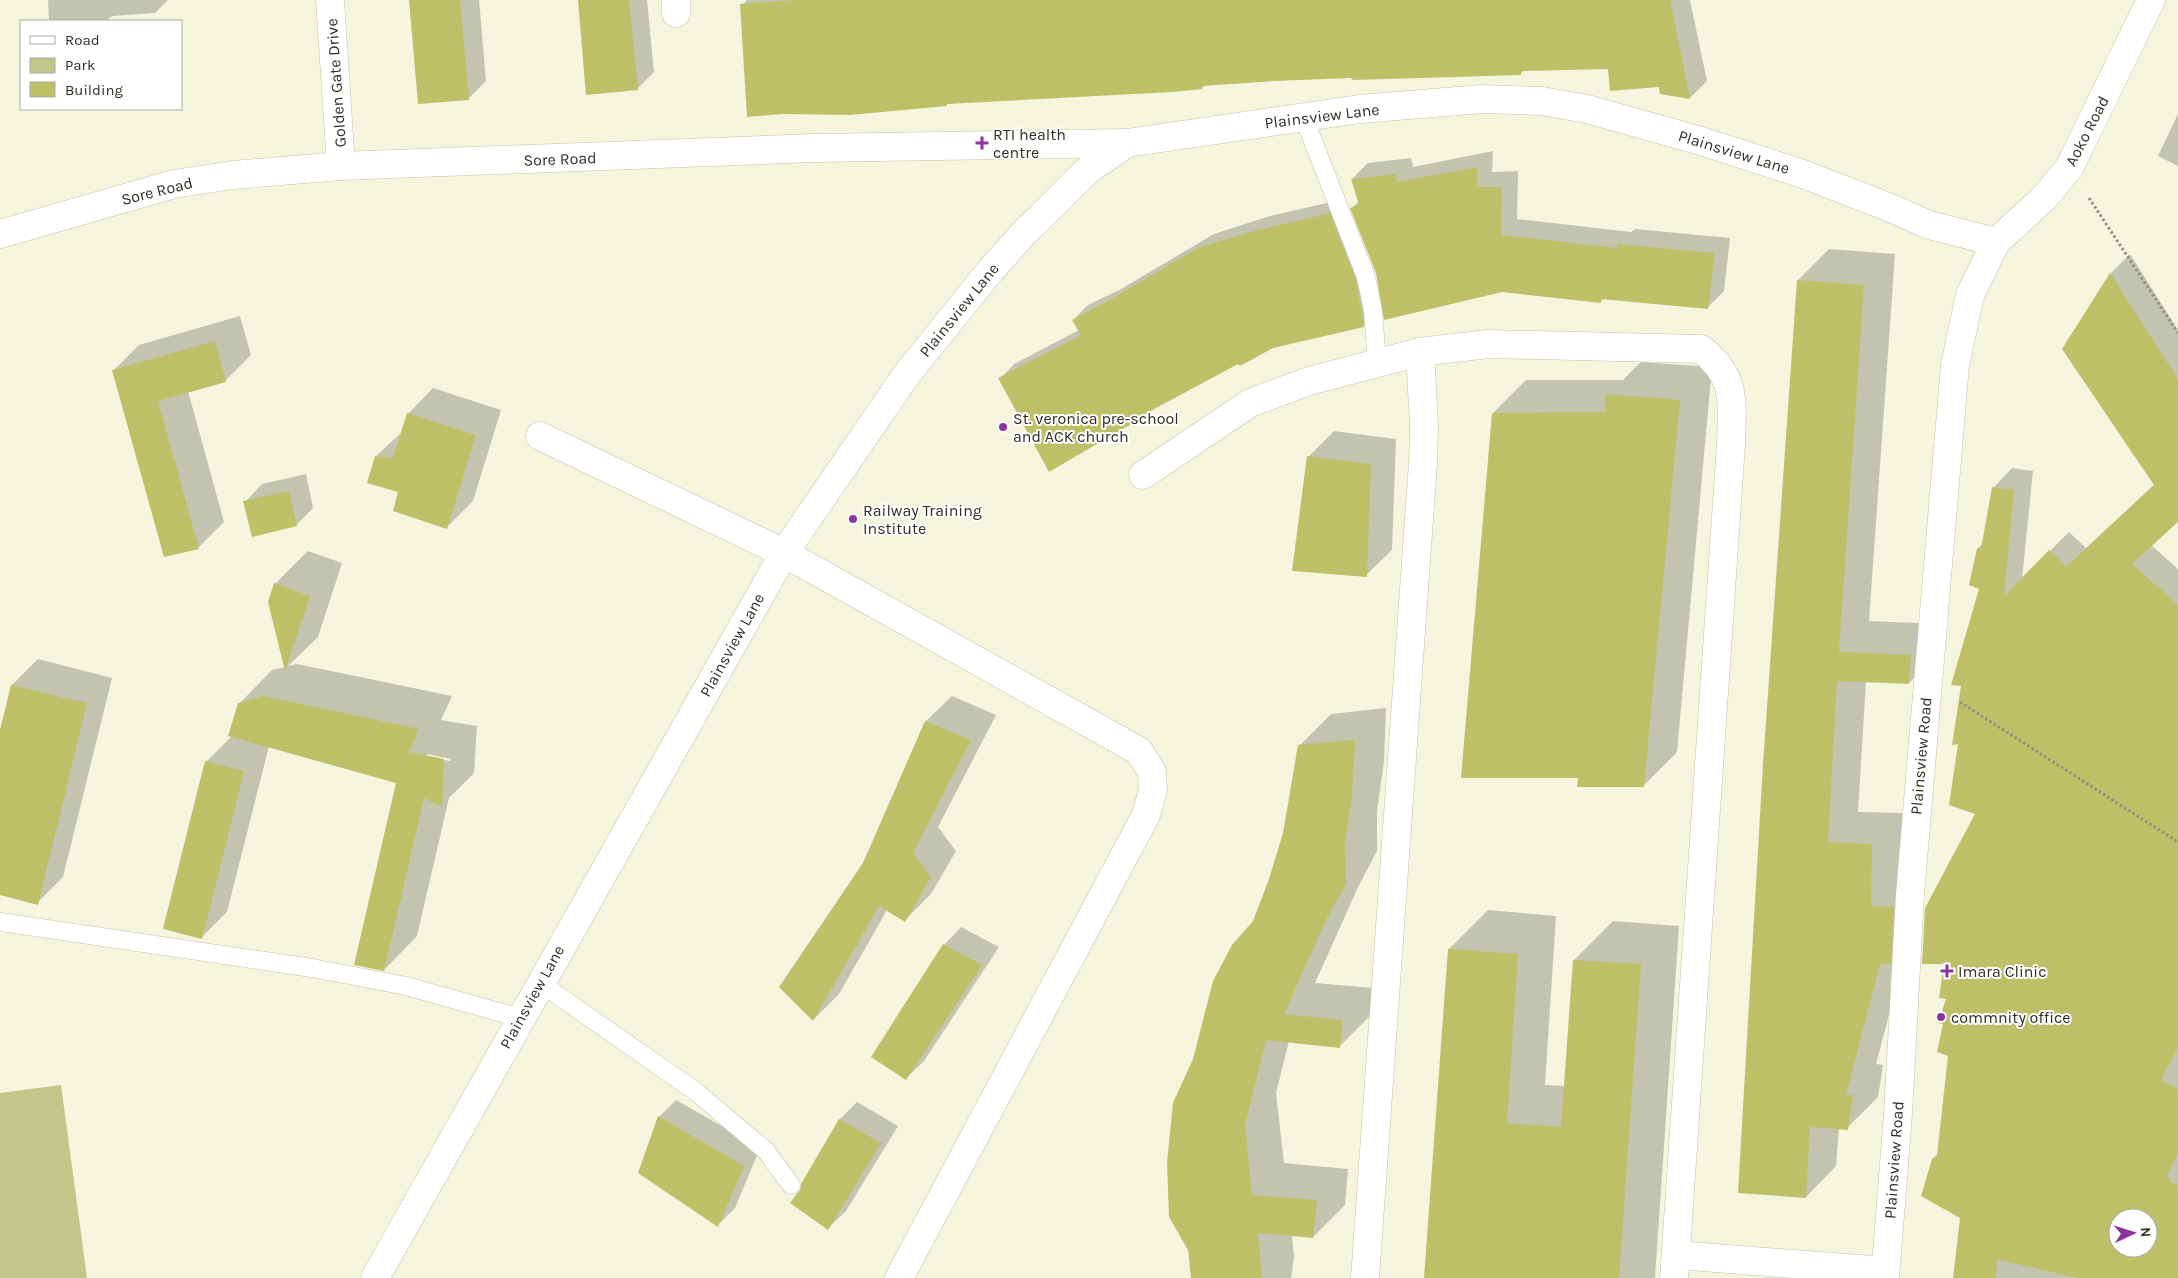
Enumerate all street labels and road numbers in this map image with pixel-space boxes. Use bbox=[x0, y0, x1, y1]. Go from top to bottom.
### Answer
street label: Golden Gate Drive bbox=[322, 18, 350, 148]
street label: Aoko Road bbox=[2061, 93, 2113, 169]
street label: Plainsview Lane bbox=[1263, 100, 1381, 132]
street label: Plainsview Lane bbox=[1676, 126, 1792, 178]
street label: Sore Road bbox=[523, 148, 597, 170]
street label: Sore Road bbox=[119, 173, 195, 209]
street label: Plainsview Lane bbox=[915, 259, 1003, 361]
street label: Plainsview Lane bbox=[696, 590, 768, 700]
street label: Plainsview Road bbox=[1906, 696, 1936, 816]
street label: Plainsview Lane bbox=[496, 942, 568, 1052]
street label: Plainsview Road bbox=[1880, 1100, 1908, 1220]

